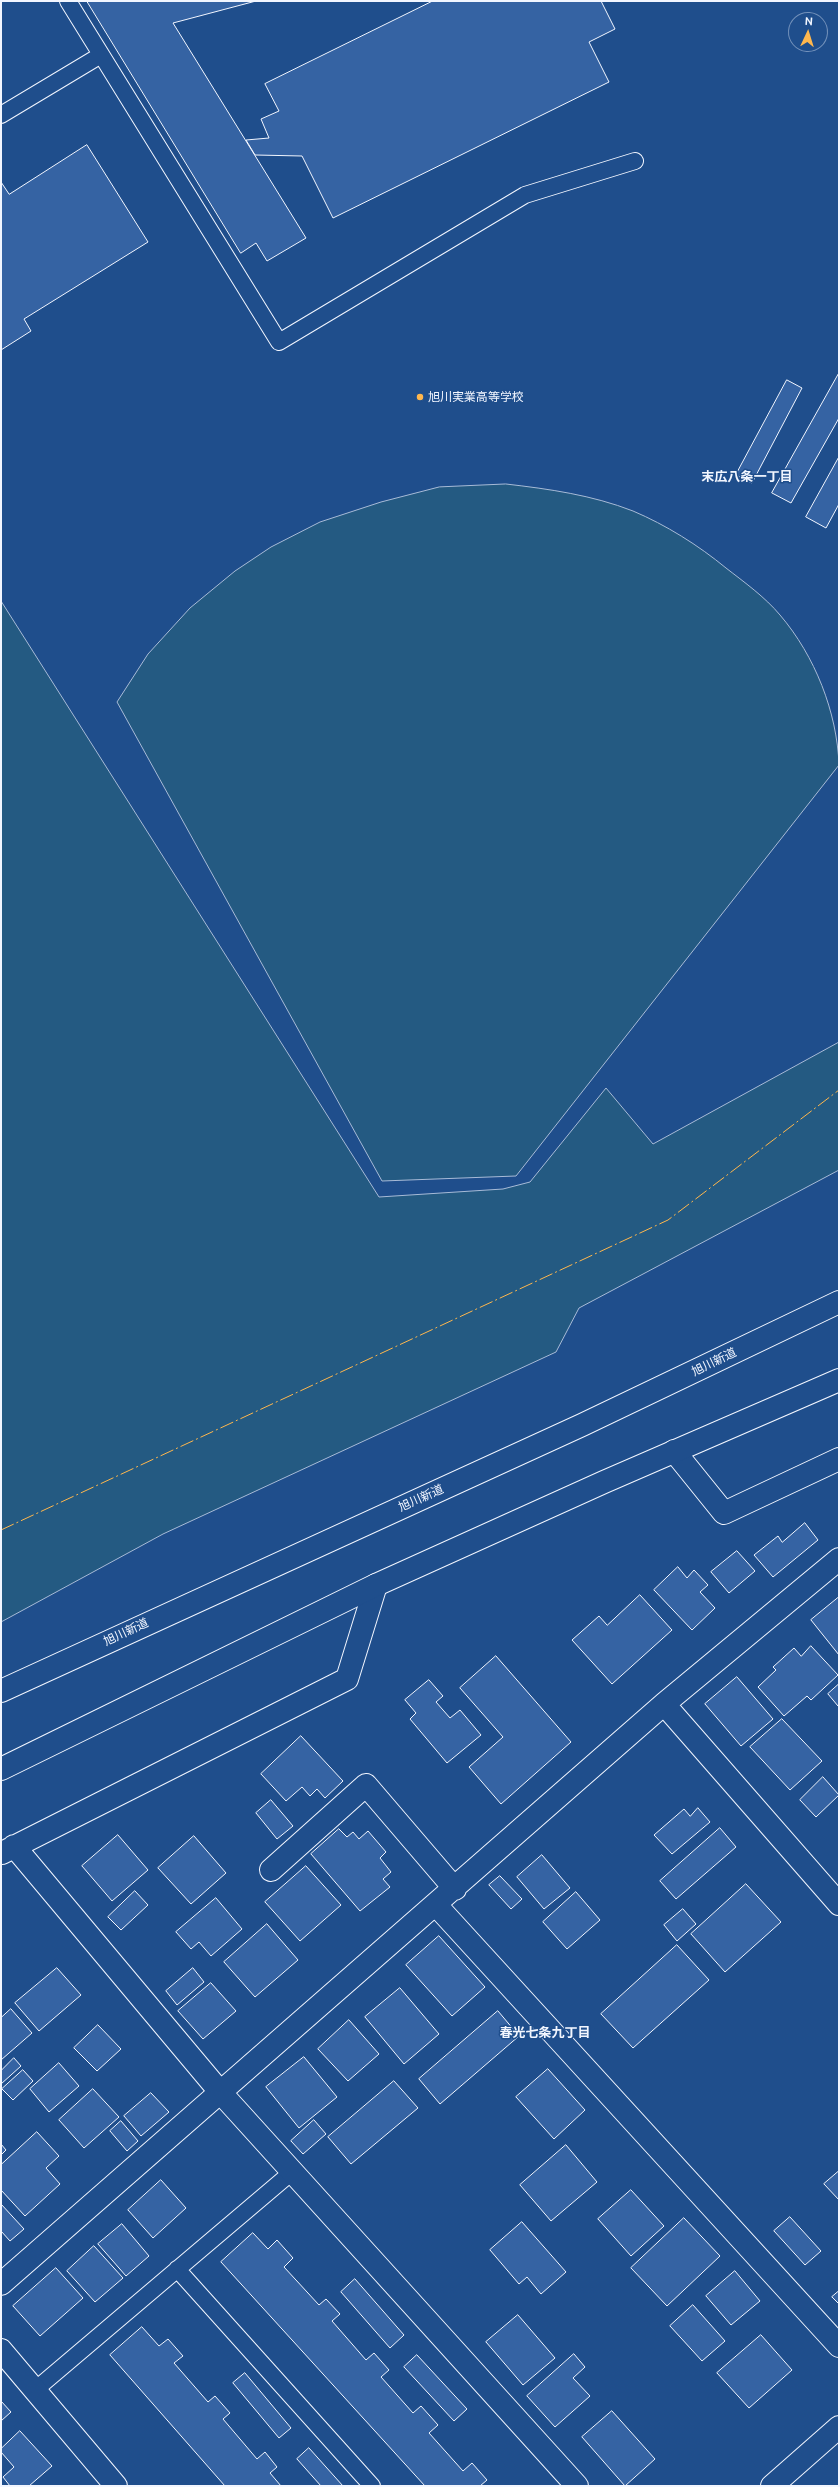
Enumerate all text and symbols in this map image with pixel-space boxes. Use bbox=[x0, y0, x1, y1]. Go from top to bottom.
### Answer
north arrow bbox=[788, 12, 828, 52]
text: N bbox=[804, 15, 813, 27]
place label: 旭川実業高等学校 bbox=[428, 390, 524, 404]
marker: 旭川実業高等学校 bbox=[415, 392, 425, 402]
district label: 末広八条一丁目 bbox=[702, 469, 792, 485]
street label: 旭川新道 bbox=[689, 1345, 739, 1379]
street label: 旭川新道 bbox=[396, 1482, 446, 1514]
street label: 旭川新道 bbox=[101, 1615, 151, 1649]
district label: 春光七条九丁目 bbox=[500, 2025, 590, 2041]

